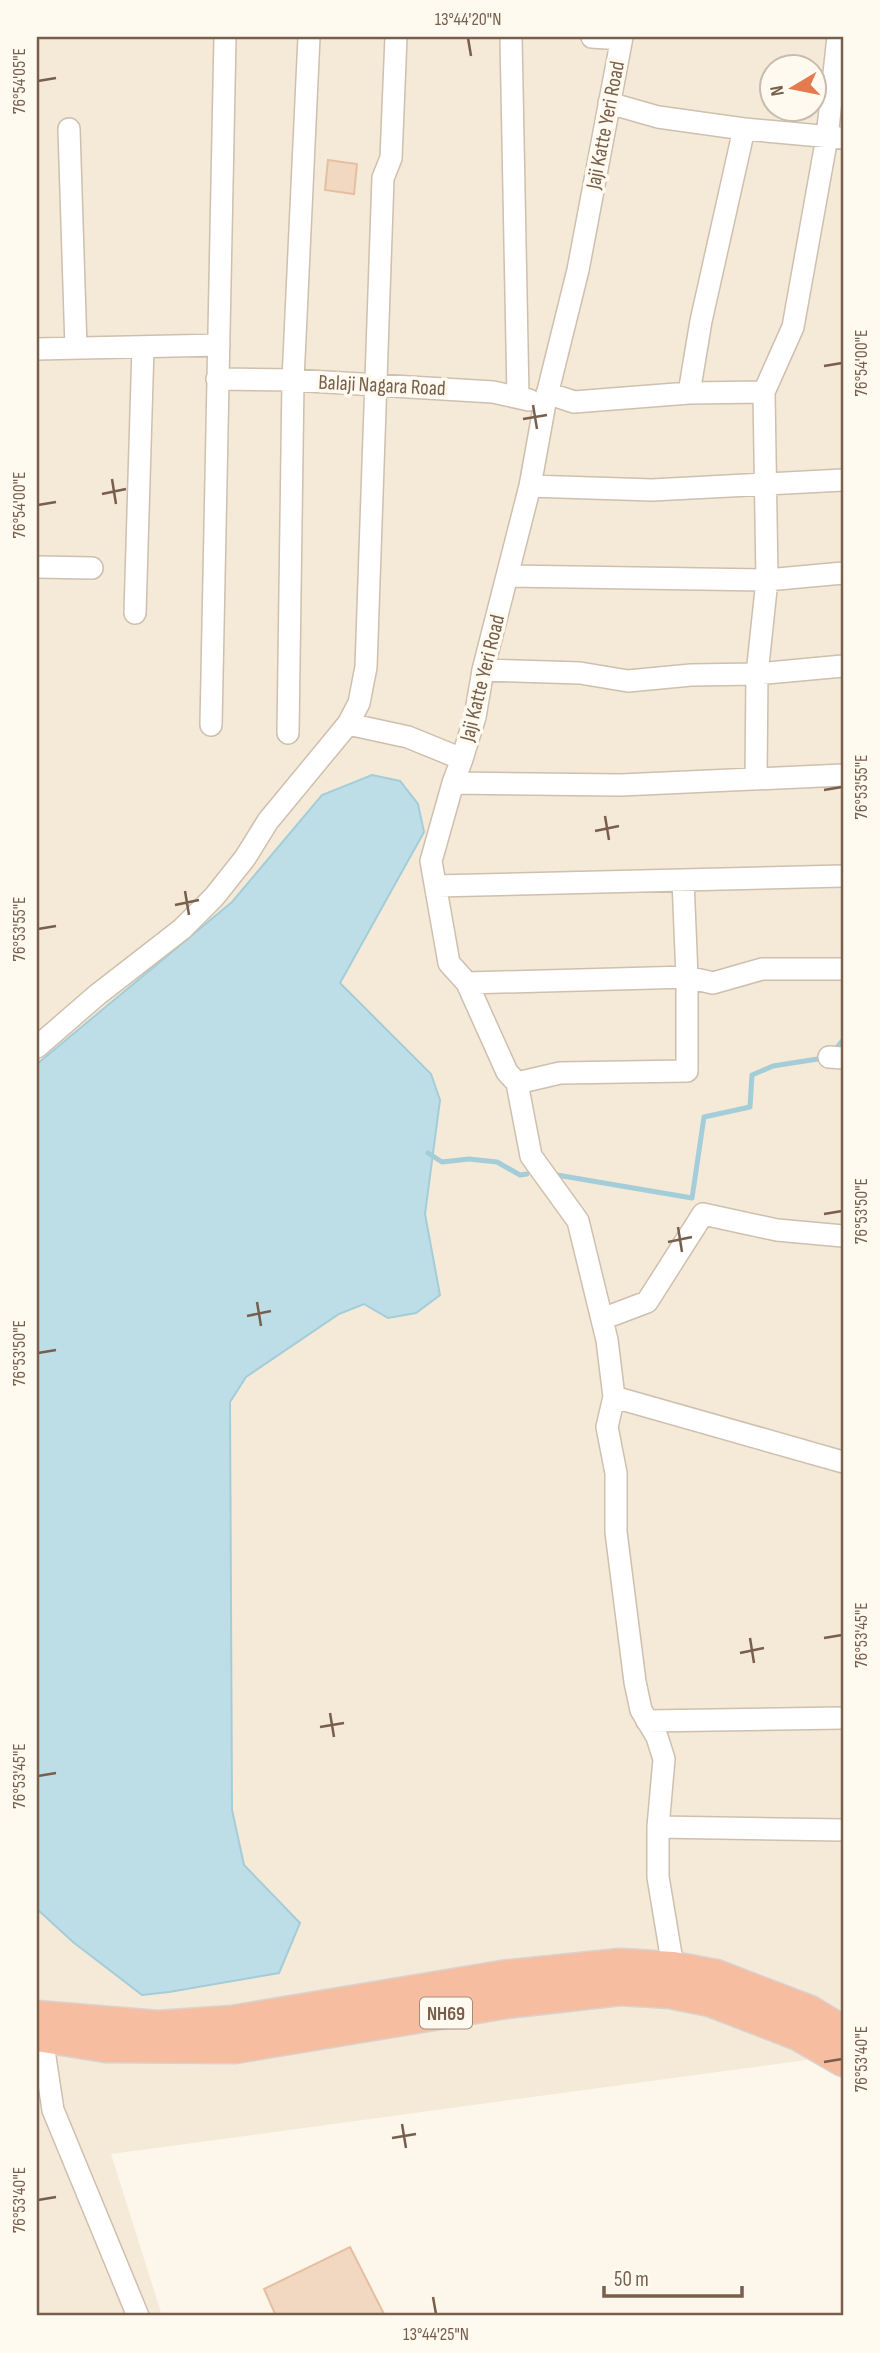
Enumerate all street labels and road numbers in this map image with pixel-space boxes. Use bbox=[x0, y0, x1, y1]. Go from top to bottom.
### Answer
street label: Jaji Katte Yeri Road bbox=[581, 59, 630, 192]
street label: Balaji Nagara Road bbox=[318, 370, 446, 401]
street label: Jaji Katte Yeri Road bbox=[454, 612, 510, 745]
road number: NH69 bbox=[420, 1997, 472, 2028]

